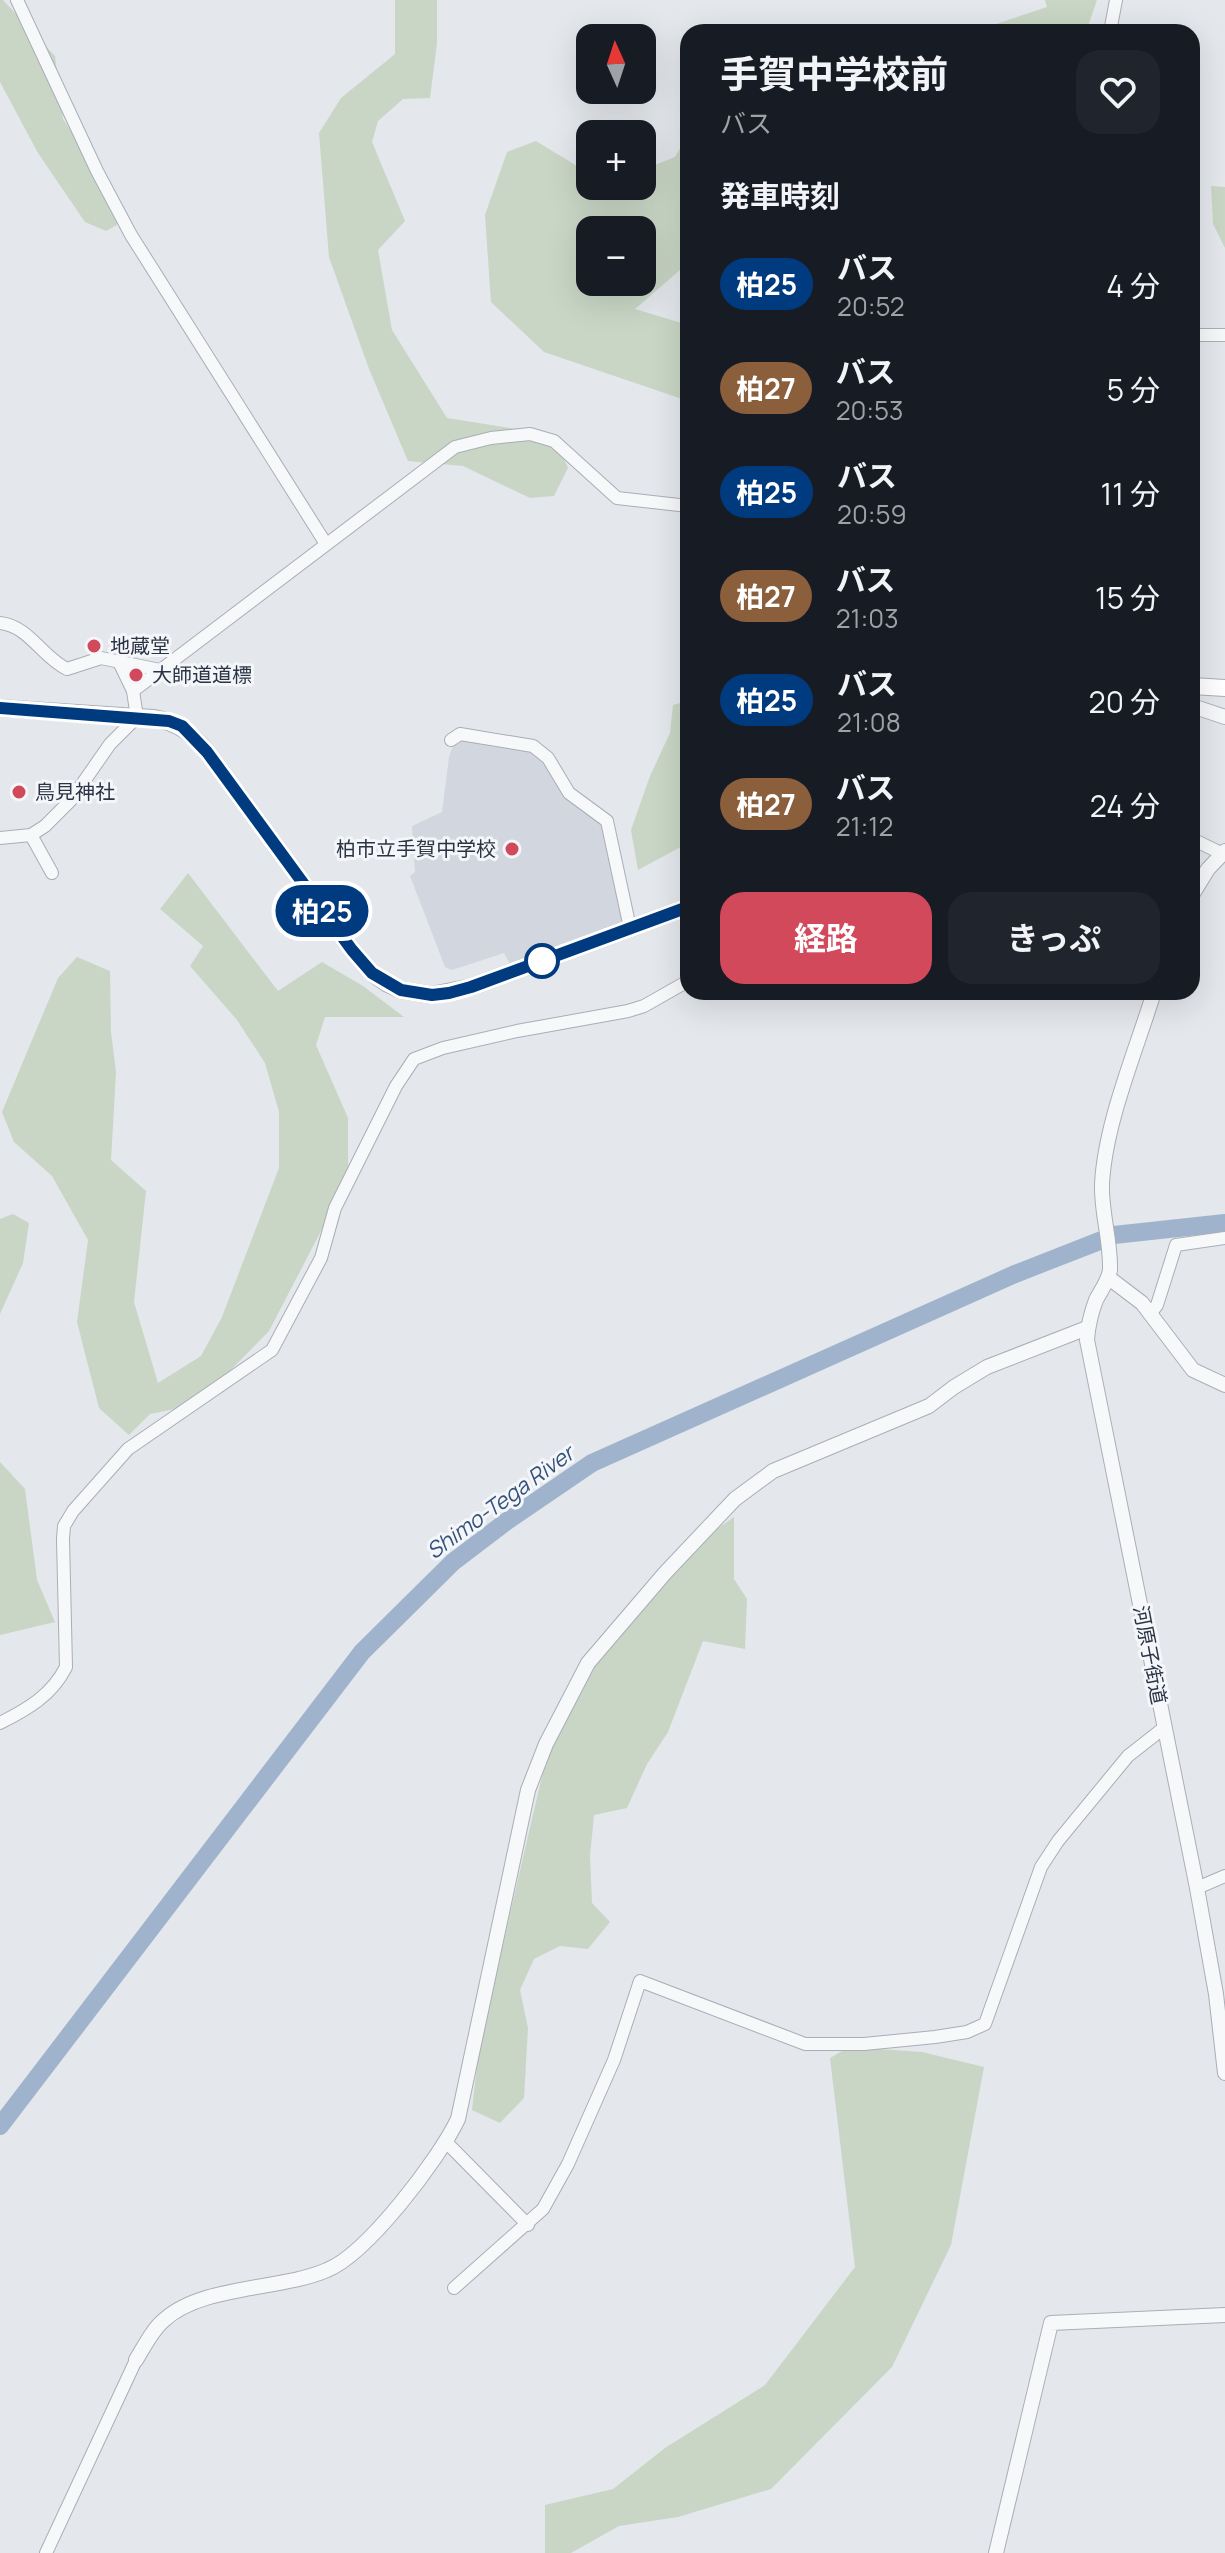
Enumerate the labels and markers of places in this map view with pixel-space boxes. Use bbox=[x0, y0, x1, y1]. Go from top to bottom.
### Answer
place label: 地蔵堂 bbox=[110, 632, 170, 659]
marker: 地蔵堂 bbox=[85, 637, 103, 655]
place label: 大師道道標 bbox=[152, 661, 252, 688]
marker: 大師道道標 bbox=[127, 666, 145, 684]
place label: 鳥見神社 bbox=[35, 778, 115, 805]
marker: 鳥見神社 bbox=[10, 783, 28, 801]
place label: 柏市立手賀中学校 bbox=[336, 835, 496, 862]
marker: 柏市立手賀中学校 bbox=[503, 840, 521, 858]
unlabelled marker bbox=[525, 944, 559, 978]

